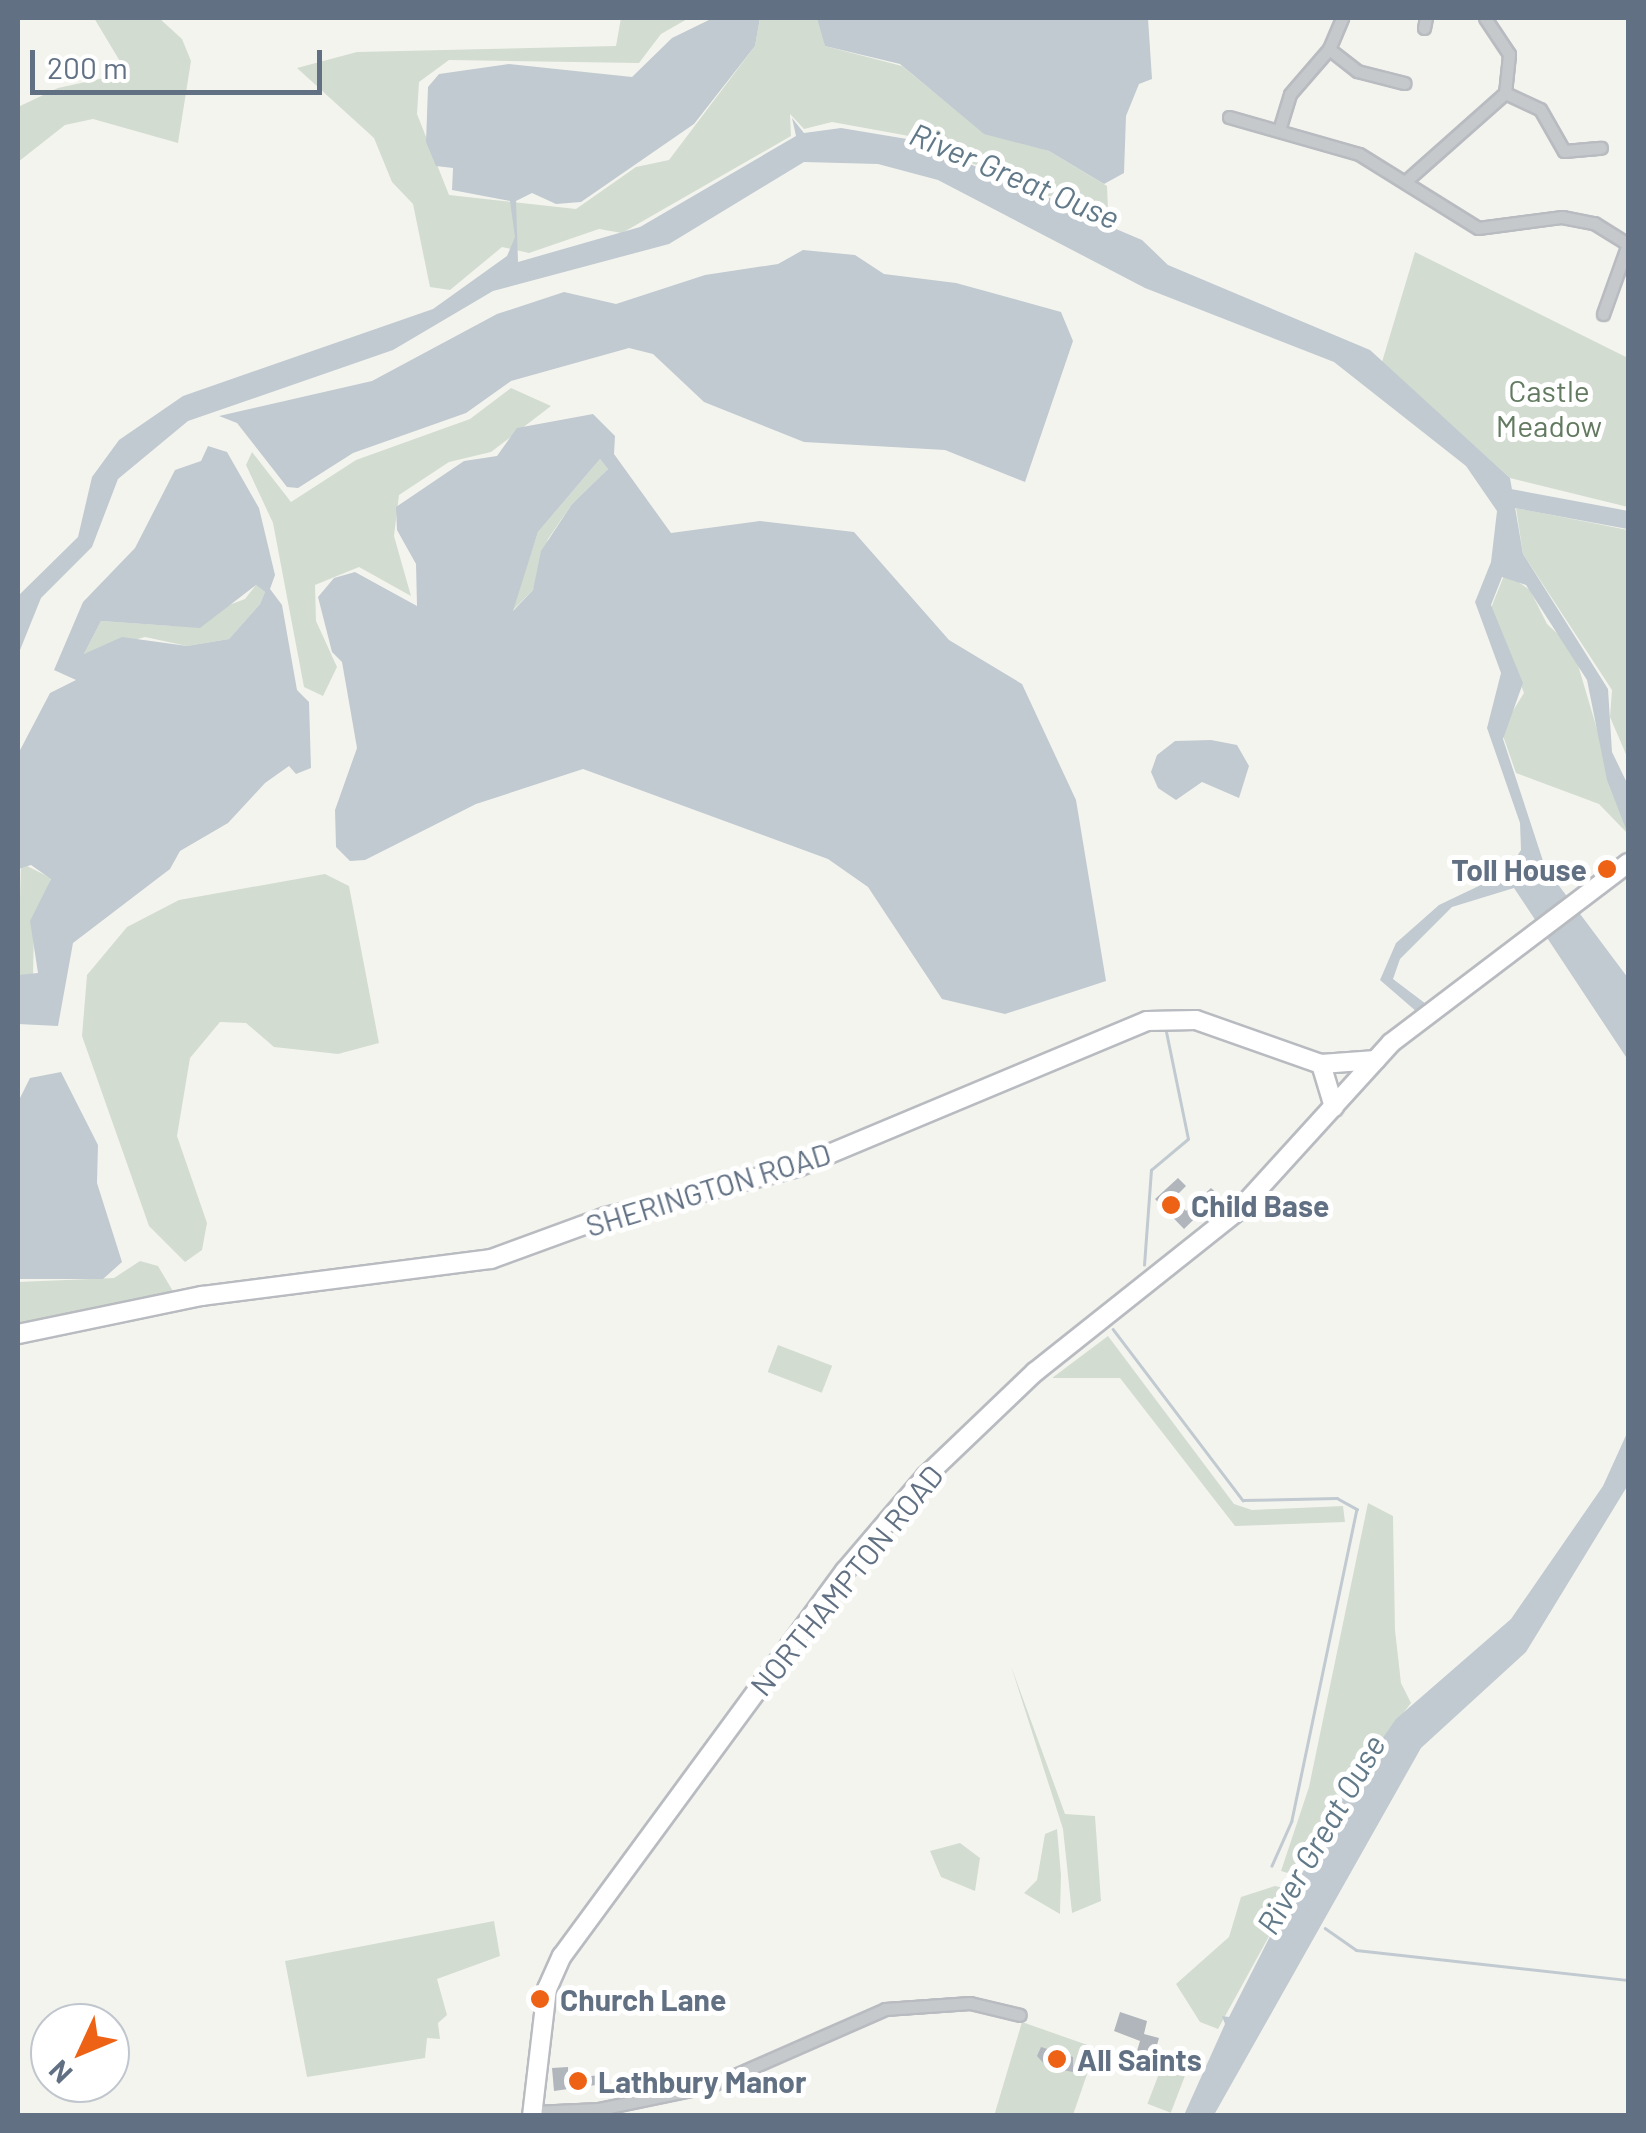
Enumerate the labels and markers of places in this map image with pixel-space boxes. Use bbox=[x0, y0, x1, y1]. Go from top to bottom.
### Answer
place label: Toll House bbox=[1451, 851, 1587, 887]
marker: Toll House bbox=[1596, 858, 1618, 880]
place label: Child Base bbox=[1191, 1187, 1329, 1223]
marker: Child Base bbox=[1160, 1194, 1182, 1216]
place label: Church Lane bbox=[560, 1981, 726, 2017]
marker: Church Lane bbox=[529, 1988, 551, 2010]
place label: All Saints bbox=[1077, 2041, 1202, 2077]
marker: All Saints bbox=[1046, 2048, 1068, 2070]
place label: Lathbury Manor bbox=[598, 2063, 807, 2099]
marker: Lathbury Manor bbox=[567, 2070, 589, 2092]

